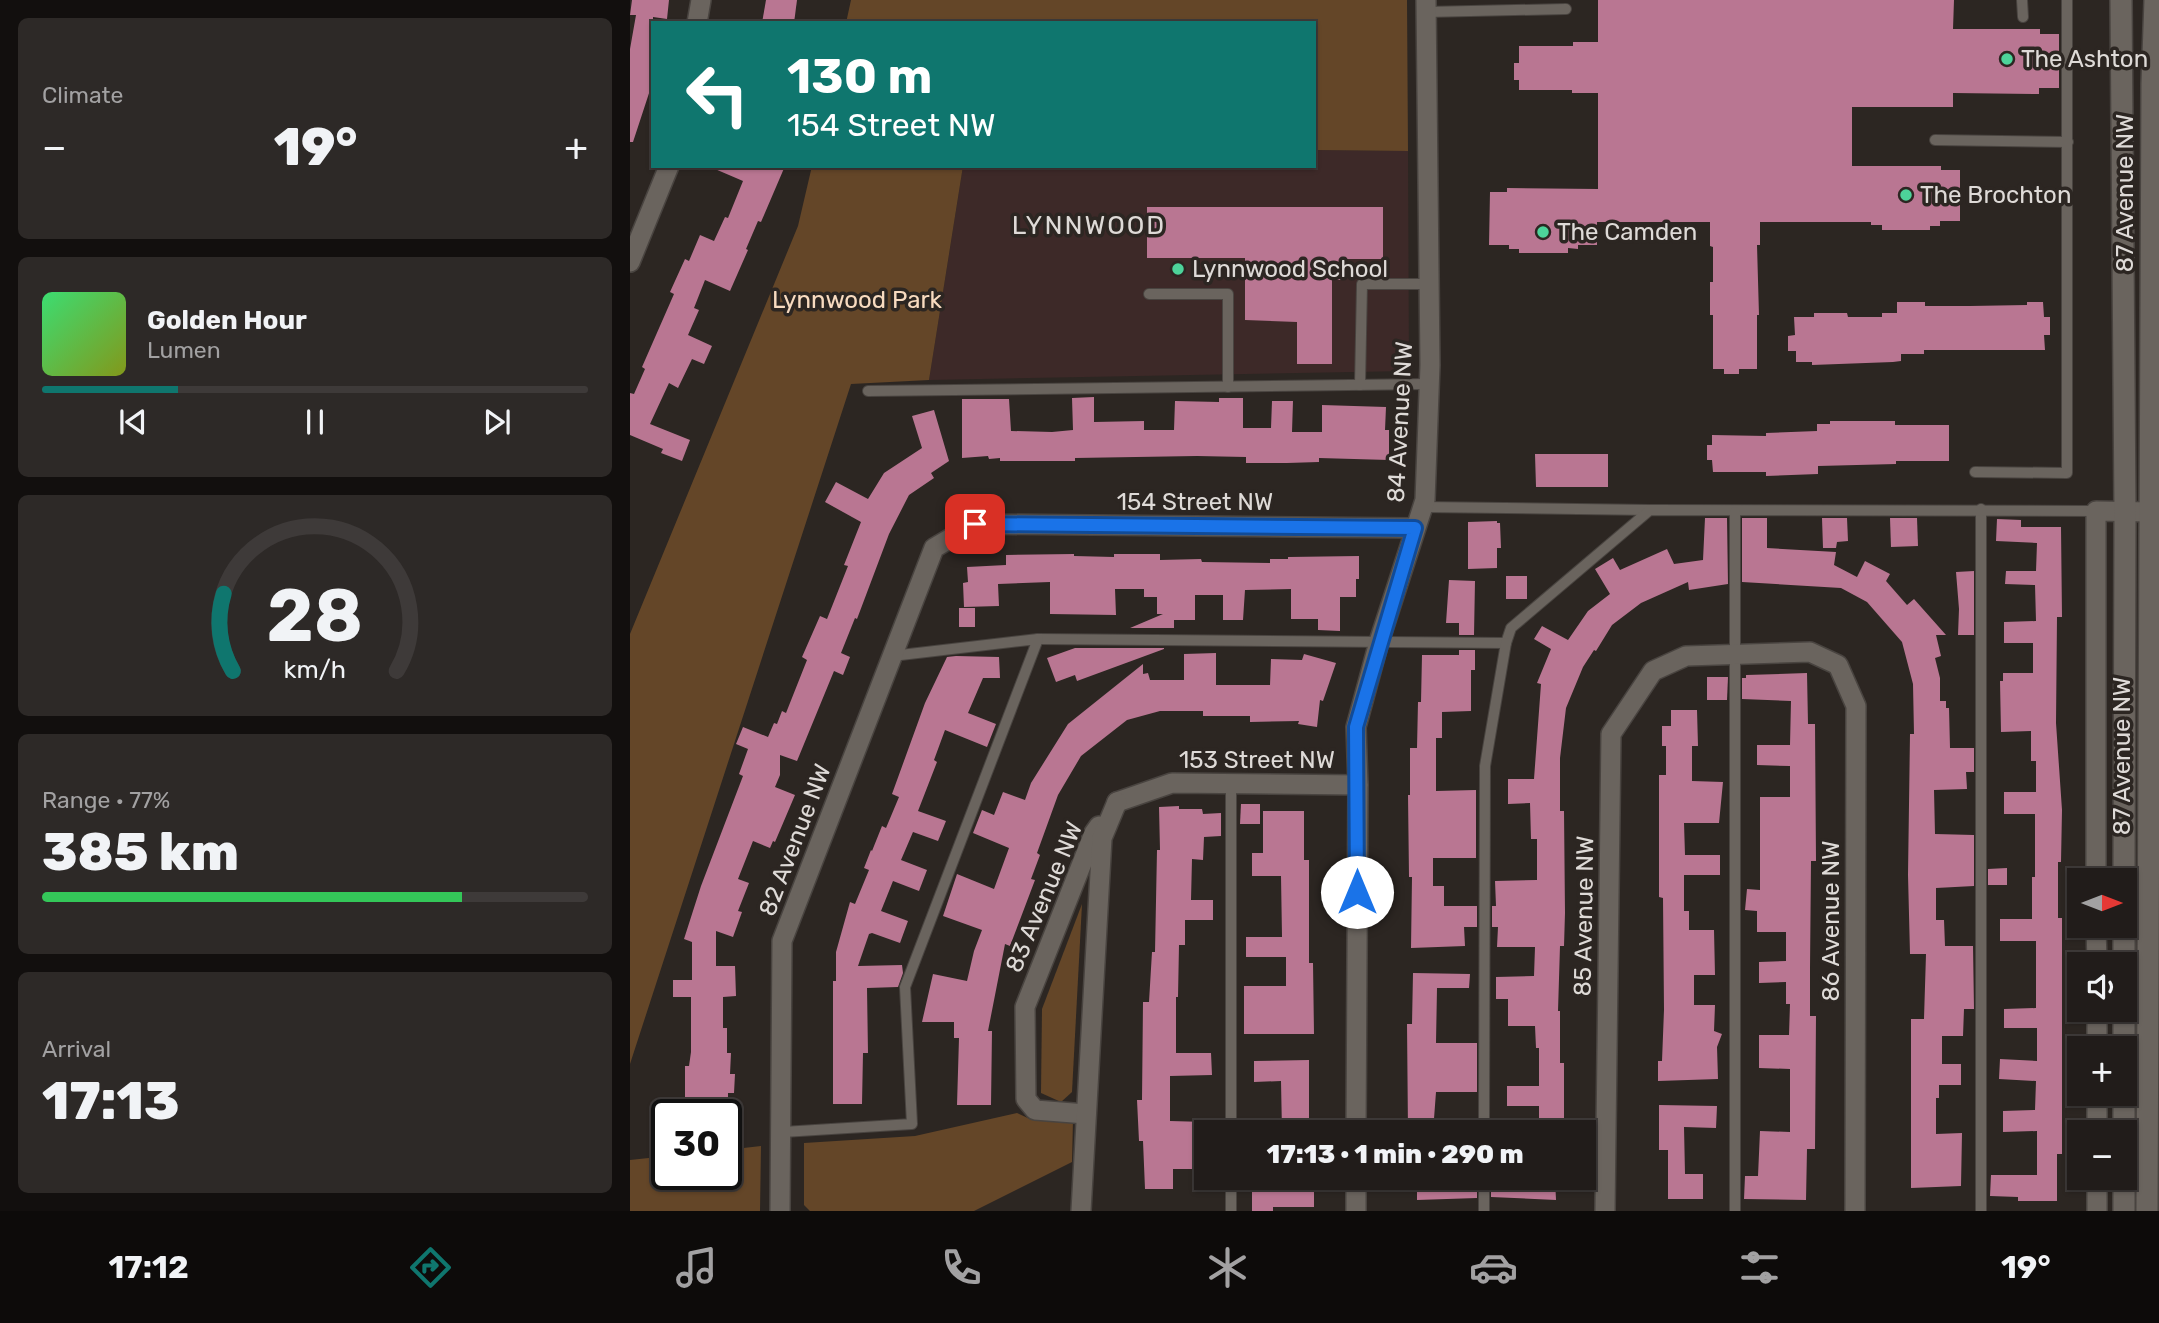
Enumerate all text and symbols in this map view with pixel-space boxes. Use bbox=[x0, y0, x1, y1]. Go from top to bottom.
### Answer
place label: The Ashton bbox=[2021, 45, 2148, 73]
text: 130 m bbox=[787, 47, 932, 105]
icon: left bbox=[672, 49, 763, 140]
marker: The Ashton bbox=[1999, 51, 2015, 67]
text: Climate bbox=[42, 81, 123, 109]
text: 154 Street NW bbox=[787, 106, 996, 144]
street label: 87 Avenue NW bbox=[2111, 114, 2139, 272]
text: 19° bbox=[274, 116, 357, 178]
text: − bbox=[42, 124, 67, 170]
text: + bbox=[564, 124, 588, 170]
place label: The Brochton bbox=[1920, 181, 2071, 209]
marker: The Brochton bbox=[1898, 187, 1914, 203]
district label: LYNNWOOD bbox=[1012, 210, 1166, 241]
place label: The Camden bbox=[1557, 218, 1697, 246]
marker: The Camden bbox=[1535, 224, 1551, 240]
place label: Lynnwood School bbox=[1192, 255, 1388, 283]
marker: Lynnwood School bbox=[1170, 261, 1186, 277]
park label: Lynnwood Park bbox=[772, 286, 943, 314]
text: Golden Hour bbox=[147, 305, 307, 336]
text: Lumen bbox=[147, 336, 221, 364]
street label: 84 Avenue NW bbox=[1382, 341, 1418, 503]
icon: previous bbox=[114, 403, 152, 441]
icon: pause bbox=[296, 403, 334, 441]
icon: next bbox=[478, 403, 516, 441]
street label: 154 Street NW bbox=[1117, 488, 1273, 516]
pin bbox=[945, 494, 1005, 554]
icon: arrive bbox=[956, 505, 994, 543]
text: 28 bbox=[267, 574, 363, 660]
text: km/h bbox=[284, 655, 346, 684]
street label: 87 Avenue NW bbox=[2108, 677, 2136, 835]
street label: 153 Street NW bbox=[1179, 746, 1335, 774]
street label: 82 Avenue NW bbox=[753, 760, 837, 920]
text: Range · 77% bbox=[42, 786, 170, 814]
street label: 83 Avenue NW bbox=[1000, 818, 1088, 976]
text: 385 km bbox=[42, 821, 239, 883]
street label: 85 Avenue NW bbox=[1569, 835, 1599, 997]
street label: 86 Avenue NW bbox=[1817, 841, 1845, 1001]
position arrow bbox=[1320, 855, 1394, 929]
north arrow bbox=[2067, 868, 2137, 938]
map controls bbox=[2067, 868, 2137, 1190]
button: sound bbox=[2067, 952, 2137, 1022]
text: Arrival bbox=[42, 1035, 111, 1063]
button: + bbox=[2067, 1036, 2137, 1106]
text: 17:13 bbox=[42, 1070, 180, 1132]
speed limit sign: 30 bbox=[651, 1099, 742, 1190]
button: − bbox=[2067, 1120, 2137, 1190]
text: 17:13 · 1 min · 290 m bbox=[1266, 1139, 1524, 1170]
icon: directions bbox=[406, 1243, 455, 1292]
icon: music bbox=[672, 1243, 721, 1292]
icon: phone bbox=[937, 1243, 986, 1292]
icon: climate bbox=[1203, 1243, 1252, 1292]
icon: car bbox=[1469, 1243, 1518, 1292]
icon: filters bbox=[1735, 1243, 1784, 1292]
text: 17:12 bbox=[108, 1248, 189, 1286]
text: 19° bbox=[2001, 1248, 2051, 1286]

